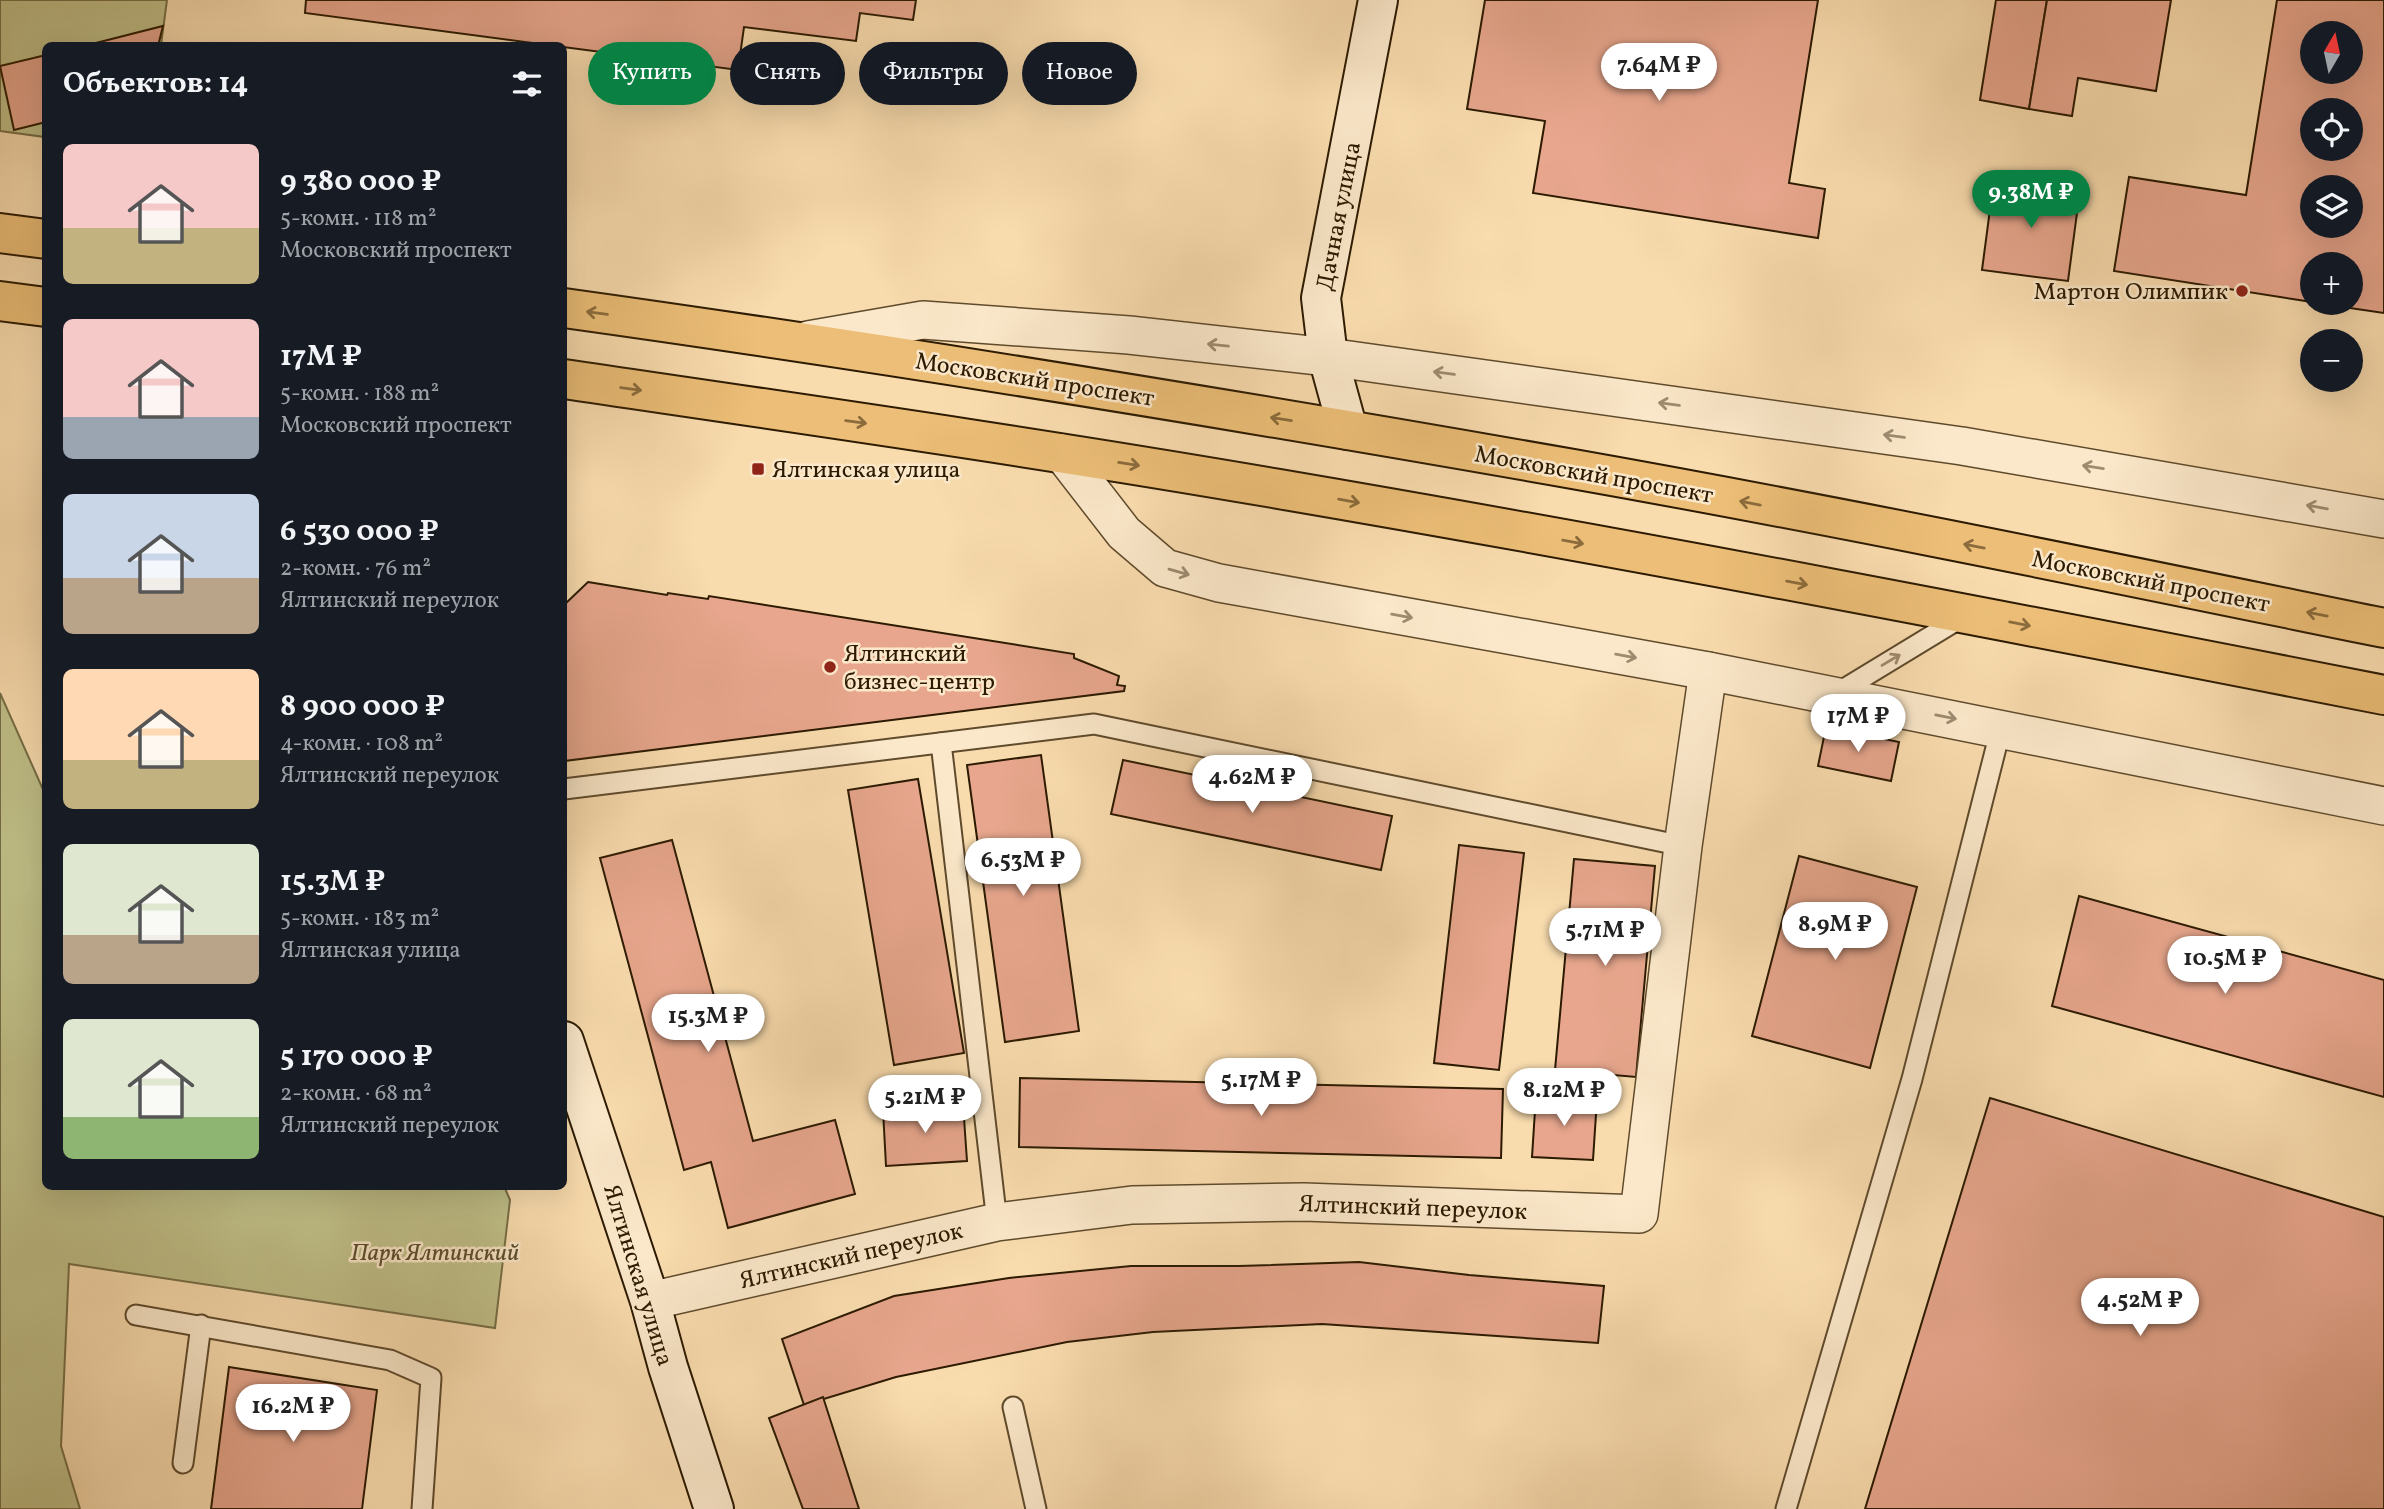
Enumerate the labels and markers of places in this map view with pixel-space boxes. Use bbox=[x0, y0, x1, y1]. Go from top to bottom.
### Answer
pin: 7.64M ₽ bbox=[1594, 43, 1724, 103]
pin: 9.38M ₽ bbox=[1966, 170, 2096, 230]
place label: Мартон Олимпик bbox=[2034, 276, 2228, 310]
marker: Мартон Олимпик bbox=[2234, 283, 2250, 299]
place label: Ялтинская улица bbox=[772, 454, 961, 488]
marker: Ялтинская улица bbox=[750, 461, 766, 477]
place label: Ялтинский бизнес-центр bbox=[844, 638, 995, 700]
marker: Ялтинский бизнес-центр bbox=[822, 659, 838, 675]
pin: 17M ₽ bbox=[1809, 694, 1907, 754]
pin: 4.62M ₽ bbox=[1187, 756, 1317, 815]
pin: 6.53M ₽ bbox=[958, 838, 1088, 898]
pin: 8.9M ₽ bbox=[1778, 902, 1892, 962]
pin: 5.71M ₽ bbox=[1540, 908, 1670, 968]
pin: 10.5M ₽ bbox=[2160, 936, 2290, 996]
pin: 15.3M ₽ bbox=[643, 995, 773, 1054]
pin: 5.17M ₽ bbox=[1196, 1058, 1326, 1118]
pin: 8.12M ₽ bbox=[1499, 1068, 1629, 1128]
pin: 5.21M ₽ bbox=[860, 1076, 990, 1135]
pin: 4.52M ₽ bbox=[2075, 1278, 2205, 1338]
pin: 16.2M ₽ bbox=[228, 1384, 358, 1444]

